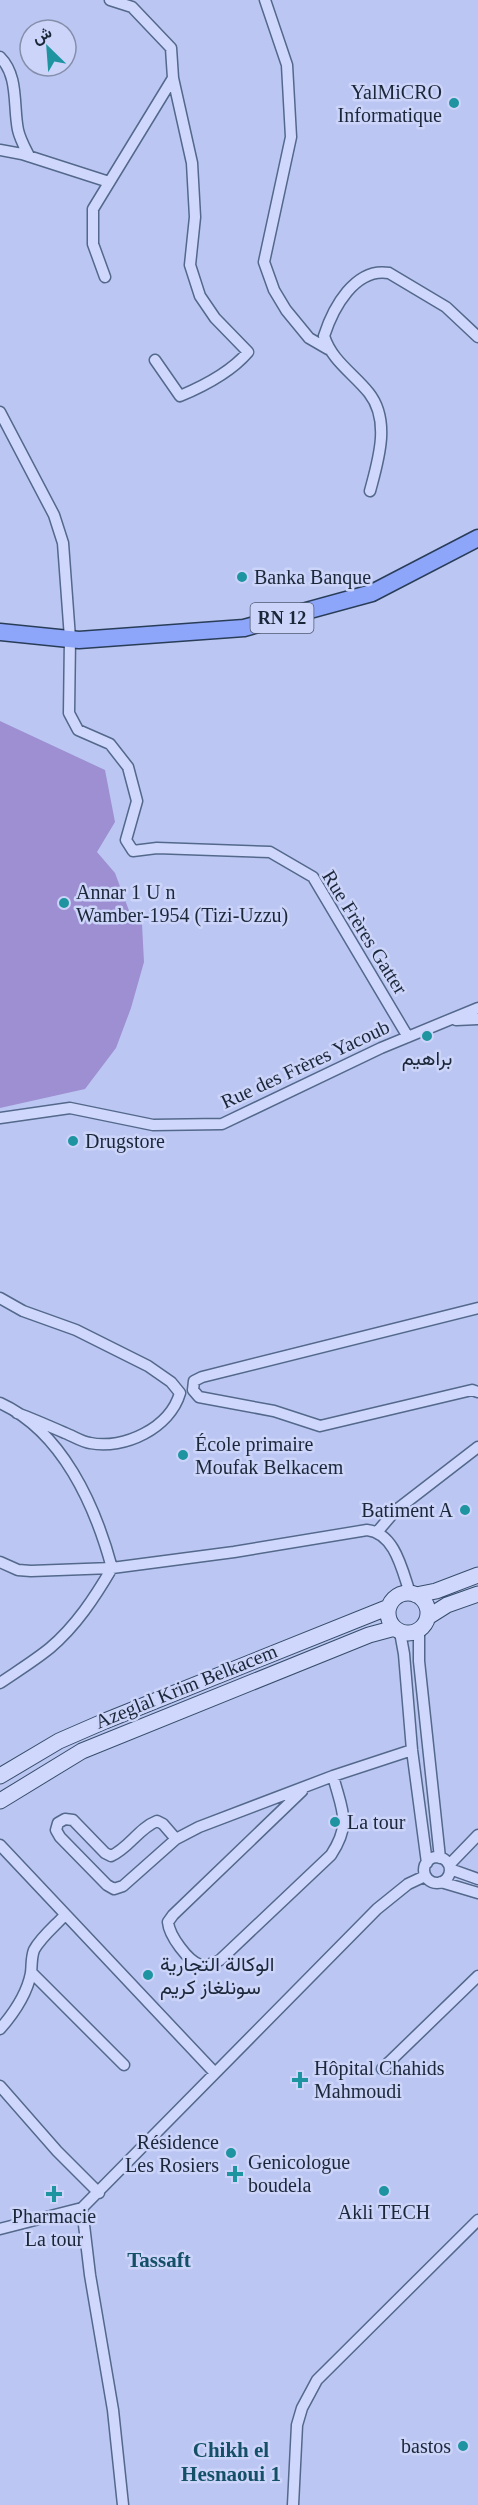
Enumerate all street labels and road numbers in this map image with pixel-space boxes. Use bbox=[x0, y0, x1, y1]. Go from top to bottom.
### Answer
road number: RN 12 bbox=[250, 603, 314, 633]
street label: Rue Frères Gatter bbox=[318, 866, 412, 998]
street label: Rue des Frères Yacoub bbox=[217, 1015, 393, 1113]
street label: Azeglal Krim Belkacem bbox=[92, 1639, 281, 1734]

